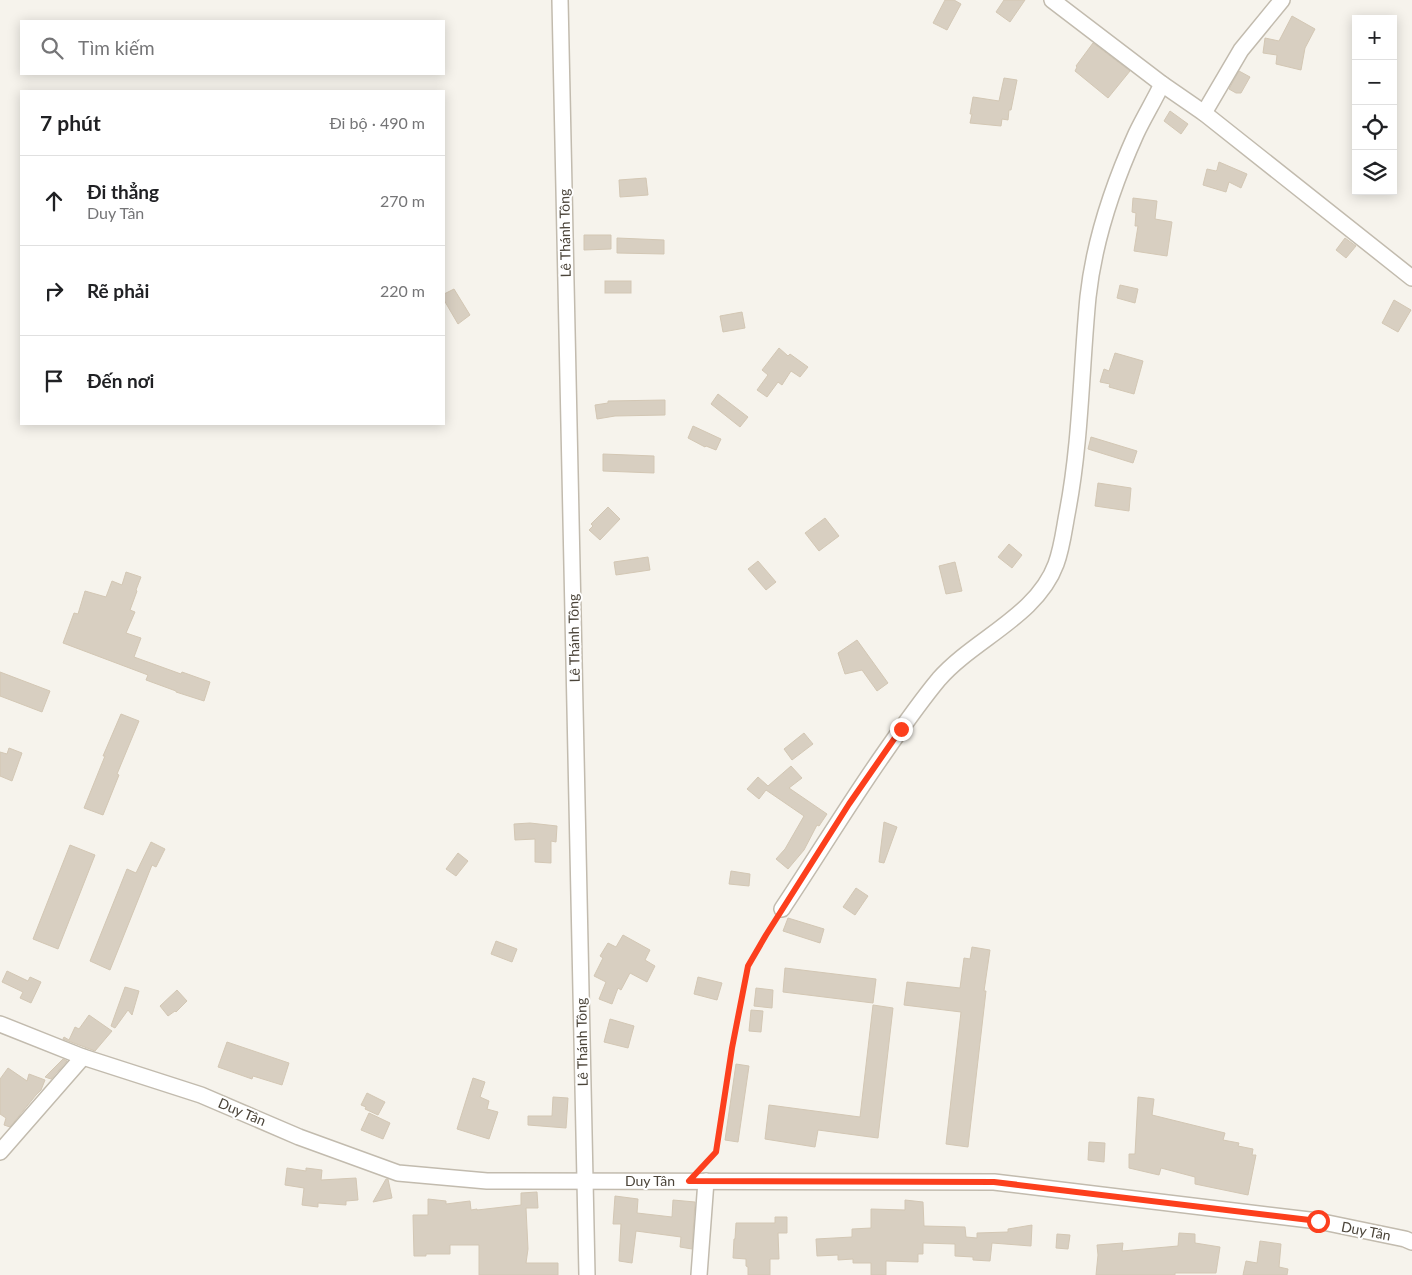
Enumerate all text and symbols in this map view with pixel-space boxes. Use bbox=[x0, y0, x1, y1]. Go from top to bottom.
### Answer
map controls bbox=[1352, 15, 1397, 195]
button: + bbox=[1352, 15, 1397, 60]
search box bbox=[20, 20, 445, 75]
icon: search bbox=[38, 34, 66, 62]
text: Tìm kiếm bbox=[78, 36, 155, 59]
button: − bbox=[1352, 60, 1397, 105]
button: locate bbox=[1352, 105, 1397, 150]
text: 7 phút bbox=[40, 110, 101, 135]
text: Đi bộ · 490 m bbox=[329, 113, 425, 132]
button: layers bbox=[1352, 150, 1397, 195]
text: Đi thẳng bbox=[87, 180, 159, 203]
icon: ahead bbox=[40, 187, 68, 215]
street label: Lê Thánh Tông bbox=[555, 189, 574, 277]
text: 270 m bbox=[380, 191, 425, 210]
text: Duy Tân bbox=[87, 203, 144, 222]
icon: right bbox=[40, 277, 68, 305]
text: Rẽ phải bbox=[87, 279, 149, 302]
text: 220 m bbox=[380, 281, 425, 300]
icon: arrive bbox=[40, 367, 68, 395]
text: Đến nơi bbox=[87, 369, 154, 392]
street label: Lê Thánh Tông bbox=[564, 594, 583, 682]
route end bbox=[890, 718, 913, 741]
street label: Lê Thánh Tông bbox=[572, 998, 591, 1086]
street label: Duy Tân bbox=[216, 1094, 269, 1129]
street label: Duy Tân bbox=[625, 1172, 675, 1189]
route start bbox=[1307, 1210, 1330, 1233]
street label: Duy Tân bbox=[1340, 1217, 1392, 1244]

